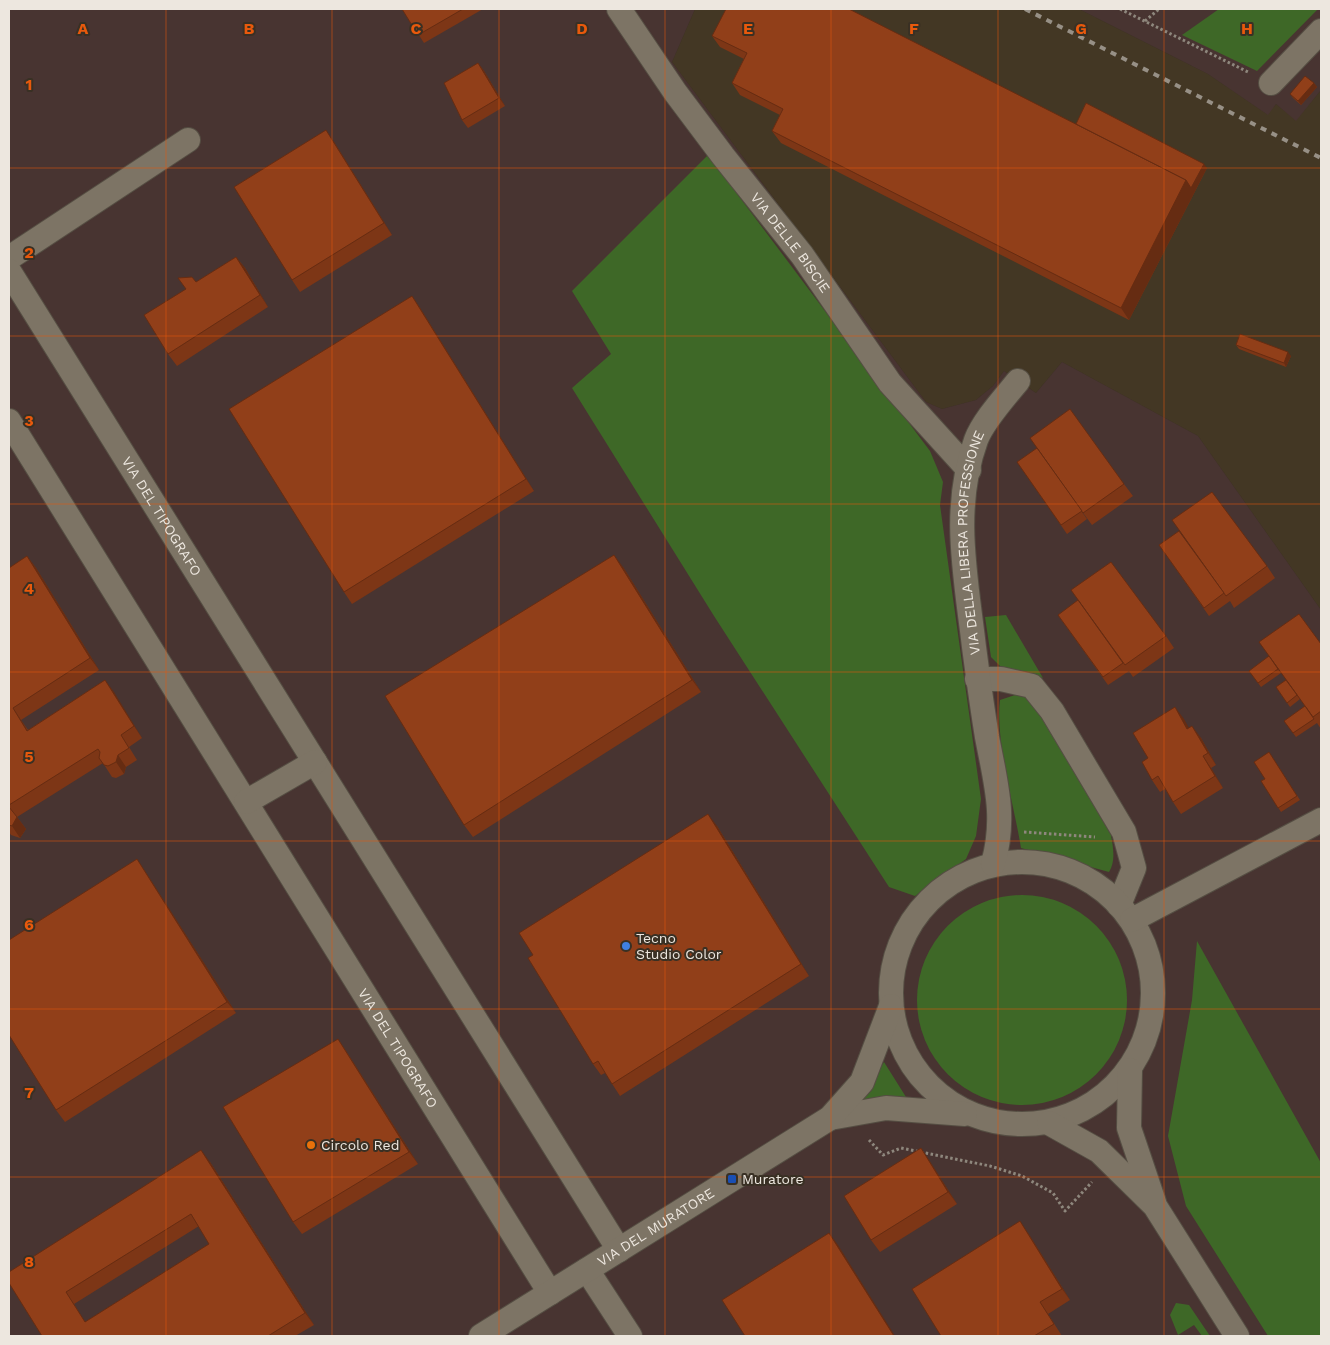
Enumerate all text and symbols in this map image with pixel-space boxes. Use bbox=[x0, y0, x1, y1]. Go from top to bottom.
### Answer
text: A bbox=[78, 19, 89, 38]
text: B bbox=[244, 19, 255, 38]
text: C bbox=[411, 19, 422, 38]
text: D bbox=[576, 19, 588, 38]
text: E bbox=[743, 19, 753, 38]
text: F bbox=[909, 19, 919, 38]
text: G bbox=[1075, 19, 1087, 38]
text: H bbox=[1241, 19, 1253, 38]
text: 1 bbox=[26, 75, 32, 94]
street label: VIA DELLE BISCIE bbox=[747, 190, 833, 296]
text: 2 bbox=[24, 243, 34, 262]
text: 3 bbox=[24, 411, 34, 430]
street label: VIA DELLA LIBERA PROFESSIONE bbox=[954, 428, 987, 656]
street label: VIA DEL TIPOGRAFO bbox=[119, 454, 205, 579]
text: 4 bbox=[24, 579, 34, 598]
text: 5 bbox=[24, 747, 34, 766]
text: 6 bbox=[24, 915, 34, 934]
place label: Tecno Studio Color bbox=[636, 930, 722, 962]
marker: Tecno Studio Color bbox=[620, 940, 632, 952]
street label: VIA DEL TIPOGRAFO bbox=[355, 986, 441, 1111]
text: 7 bbox=[24, 1083, 34, 1102]
place label: Circolo Red bbox=[321, 1137, 399, 1153]
marker: Circolo Red bbox=[305, 1139, 317, 1151]
place label: Muratore bbox=[742, 1171, 803, 1187]
marker: Muratore bbox=[726, 1173, 738, 1185]
street label: VIA DEL MURATORE bbox=[594, 1184, 717, 1269]
text: 8 bbox=[24, 1252, 34, 1271]

